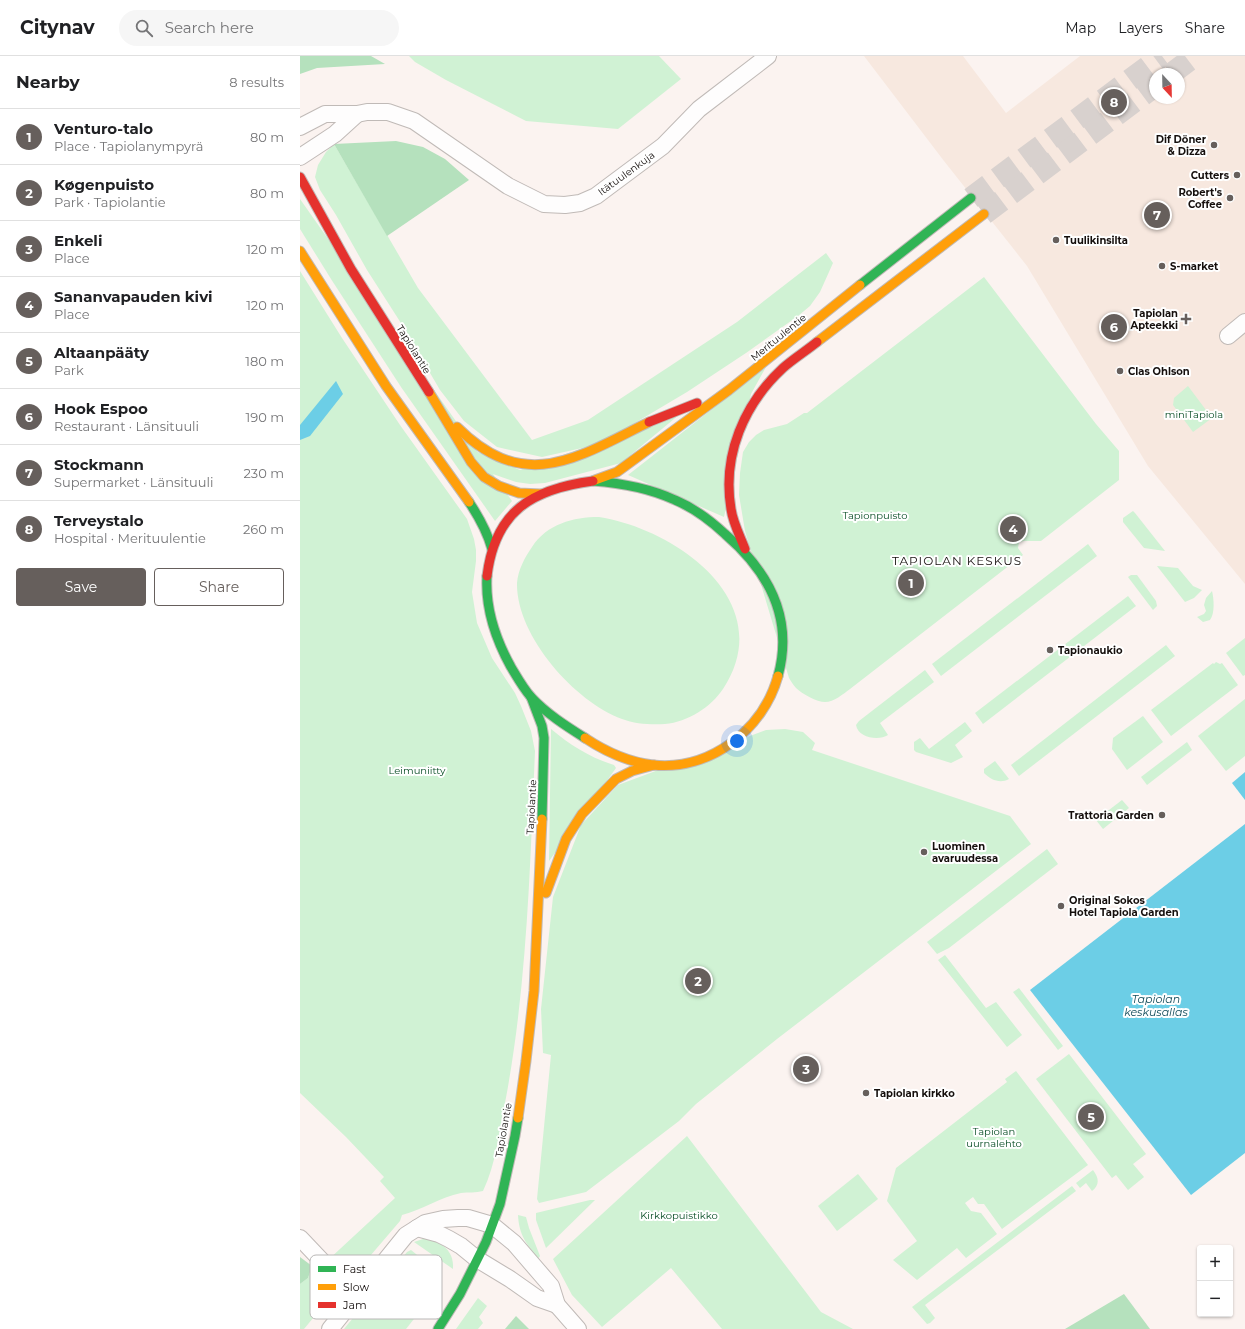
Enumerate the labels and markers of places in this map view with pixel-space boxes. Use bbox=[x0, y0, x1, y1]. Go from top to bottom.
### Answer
pin: 8 bbox=[1101, 87, 1127, 117]
place label: Dif Döner & Dizza bbox=[1156, 133, 1207, 158]
marker: Dif Döner & Dizza bbox=[1209, 140, 1219, 150]
place label: Cutters bbox=[1191, 169, 1230, 182]
marker: Cutters bbox=[1232, 170, 1242, 180]
place label: Robert's Coffee bbox=[1178, 186, 1223, 211]
marker: Robert's Coffee bbox=[1225, 193, 1235, 203]
pin: 7 bbox=[1144, 200, 1170, 230]
place label: Tuulikinsilta bbox=[1064, 234, 1128, 247]
marker: Tuulikinsilta bbox=[1051, 235, 1061, 245]
place label: S-market bbox=[1170, 260, 1219, 273]
marker: S-market bbox=[1157, 261, 1167, 271]
place label: Tapiolan Apteekki bbox=[1130, 307, 1178, 332]
pin: 6 bbox=[1101, 312, 1127, 342]
marker: Tapiolan Apteekki bbox=[1181, 314, 1191, 324]
place label: Clas Ohlson bbox=[1128, 365, 1190, 378]
marker: Clas Ohlson bbox=[1115, 366, 1125, 376]
pin: 4 bbox=[1000, 514, 1026, 544]
pin: 1 bbox=[898, 568, 924, 598]
place label: Tapionaukio bbox=[1058, 644, 1123, 657]
marker: Tapionaukio bbox=[1045, 645, 1055, 655]
place label: Trattoria Garden bbox=[1068, 809, 1154, 822]
marker: Trattoria Garden bbox=[1157, 810, 1167, 820]
place label: Luominen avaruudessa bbox=[932, 840, 998, 865]
marker: Luominen avaruudessa bbox=[919, 847, 929, 857]
place label: Original Sokos Hotel Tapiola Garden bbox=[1069, 894, 1179, 919]
marker: Original Sokos Hotel Tapiola Garden bbox=[1056, 901, 1066, 911]
pin: 2 bbox=[685, 966, 711, 996]
pin: 3 bbox=[793, 1054, 819, 1084]
place label: Tapiolan kirkko bbox=[874, 1087, 955, 1100]
marker: Tapiolan kirkko bbox=[861, 1088, 871, 1098]
pin: 5 bbox=[1078, 1102, 1104, 1132]

